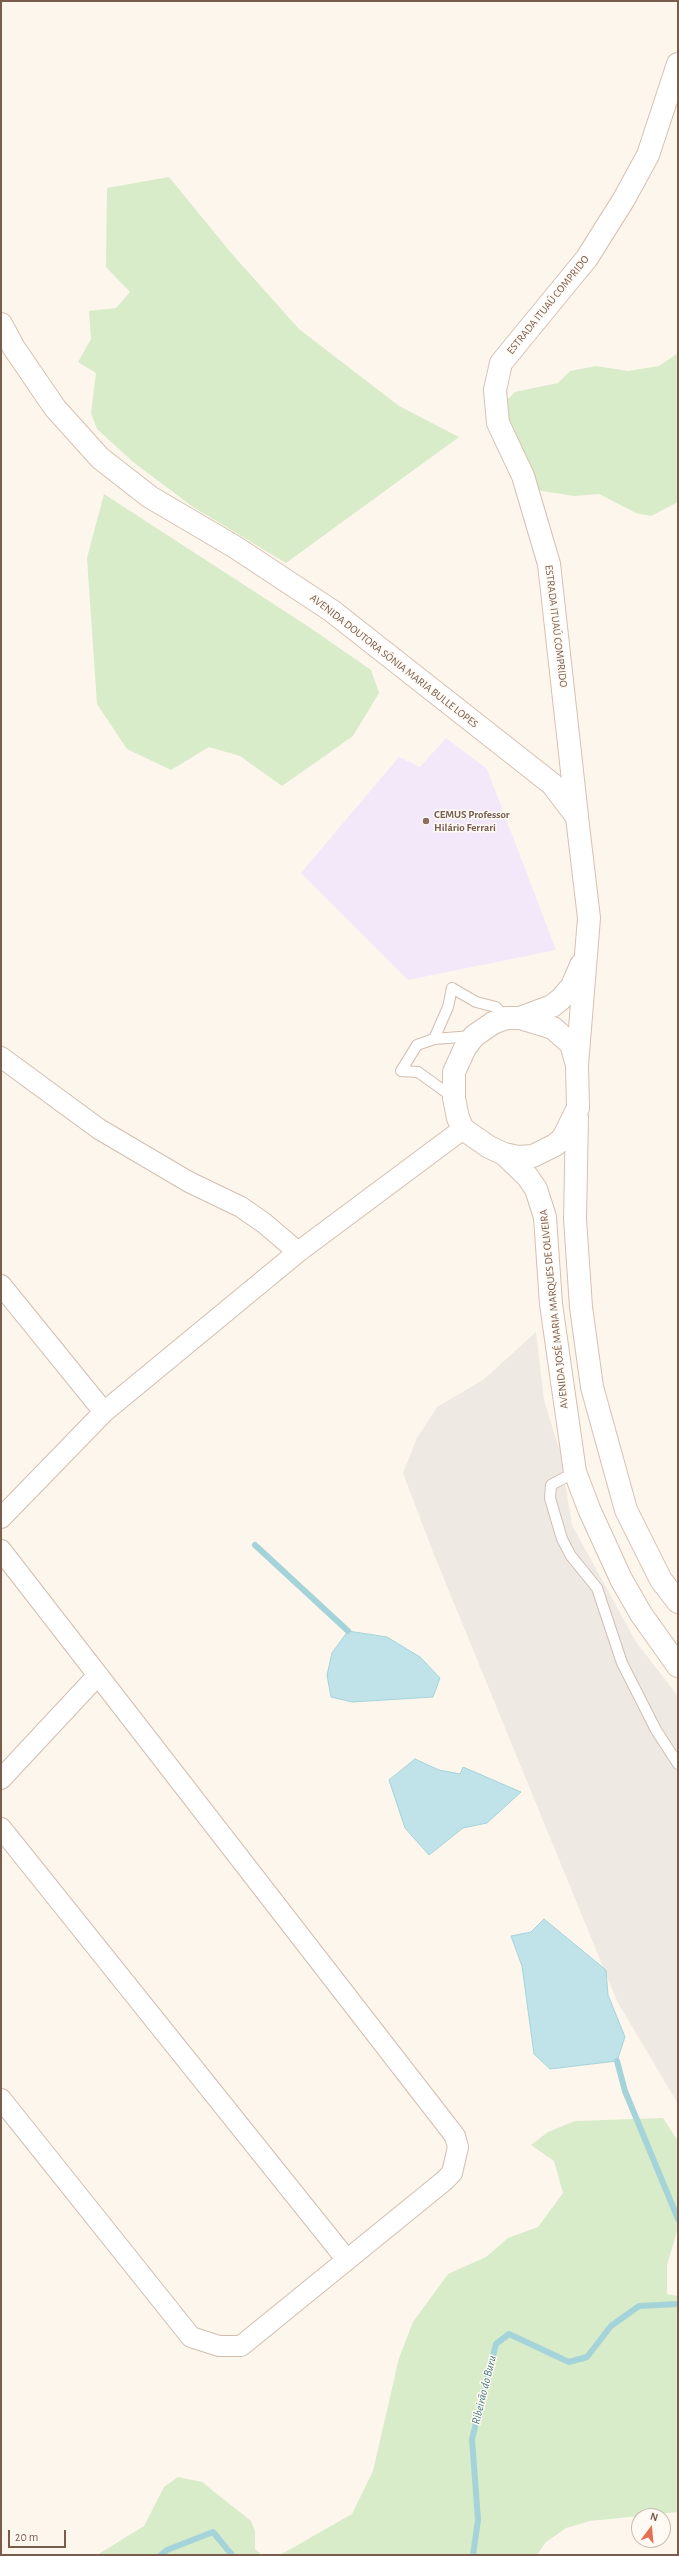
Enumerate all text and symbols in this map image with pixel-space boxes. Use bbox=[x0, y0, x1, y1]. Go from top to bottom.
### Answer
street label: ESTRADA ITUAÚ COMPRIDO bbox=[504, 253, 592, 357]
street label: ESTRADA ITUAÚ COMPRIDO bbox=[542, 564, 570, 688]
street label: AVENIDA DOUTORA SÔNIA MARIA BULLE LOPES bbox=[307, 591, 481, 731]
place label: CEMUS Professor Hilário Ferrari bbox=[434, 808, 510, 834]
marker: CEMUS Professor Hilário Ferrari bbox=[421, 816, 431, 826]
street label: AVENIDA JOSÉ MARIA MARQUES DE OLIVEIRA bbox=[537, 1209, 571, 1409]
water label: Ribeirão do Buru bbox=[468, 2354, 500, 2426]
north arrow bbox=[631, 2508, 671, 2548]
text: N bbox=[649, 2511, 659, 2523]
scale bar bbox=[10, 2522, 68, 2548]
text: 20 m bbox=[15, 2531, 38, 2543]

